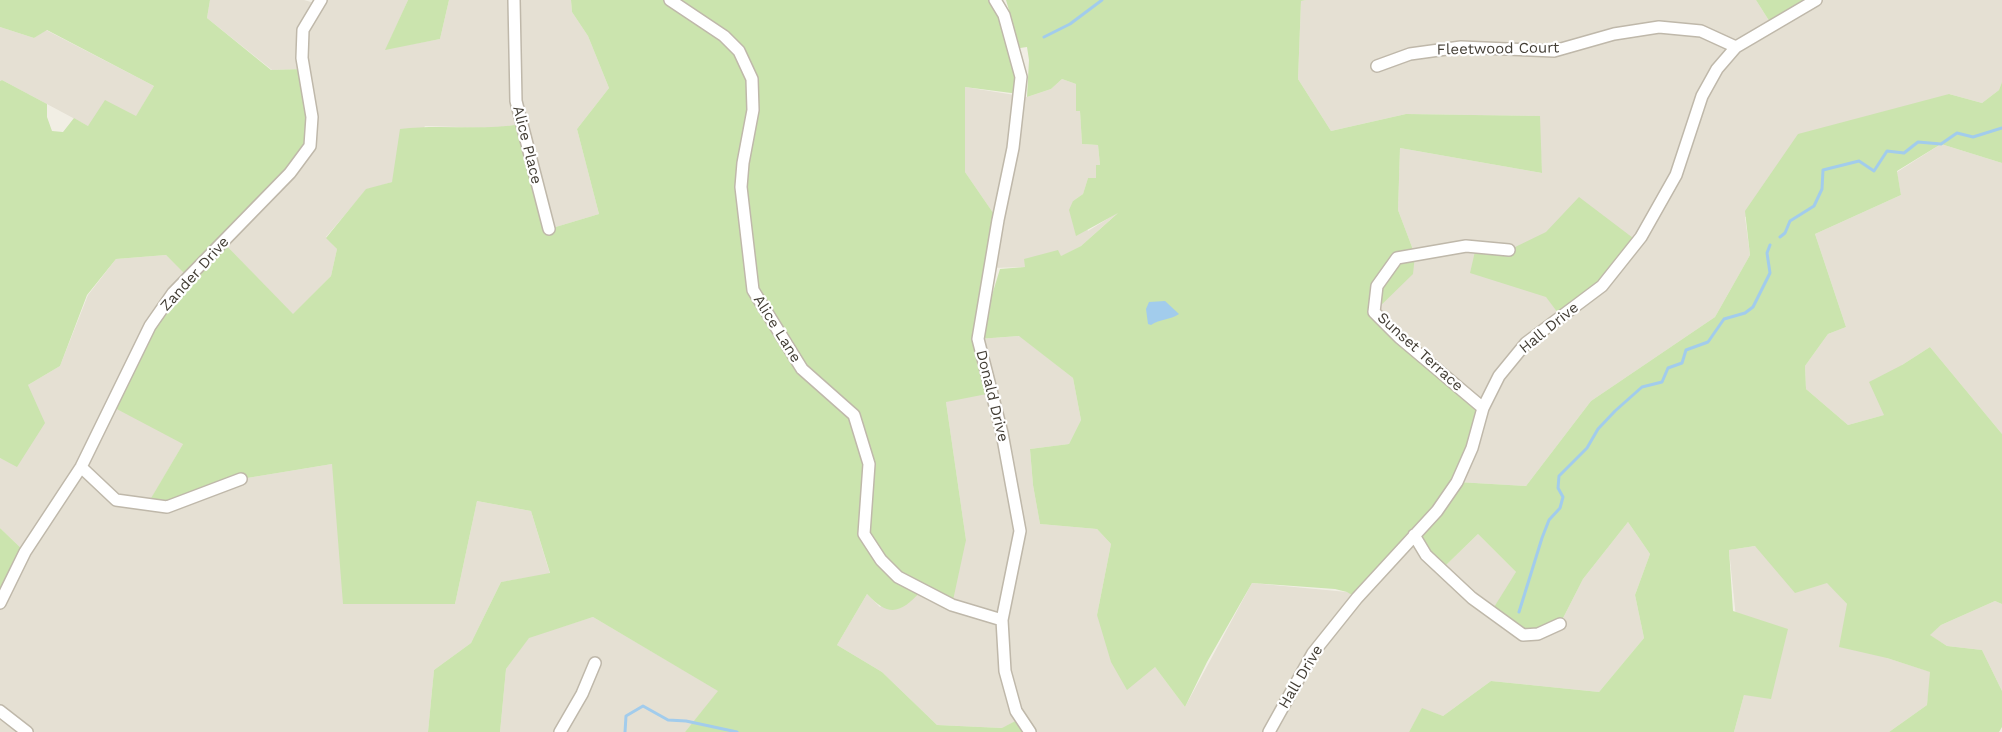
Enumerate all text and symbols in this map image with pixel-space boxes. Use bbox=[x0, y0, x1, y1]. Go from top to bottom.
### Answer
street label: Fleetwood Court bbox=[1437, 39, 1559, 59]
street label: Alice Place bbox=[509, 104, 545, 186]
street label: Zander Drive bbox=[157, 233, 233, 315]
street label: Alice Lane bbox=[749, 292, 805, 366]
street label: Hall Drive bbox=[1516, 299, 1582, 357]
street label: Sunset Terrace bbox=[1373, 309, 1467, 395]
street label: Donald Drive bbox=[972, 348, 1012, 444]
street label: Hall Drive bbox=[1275, 642, 1327, 712]

